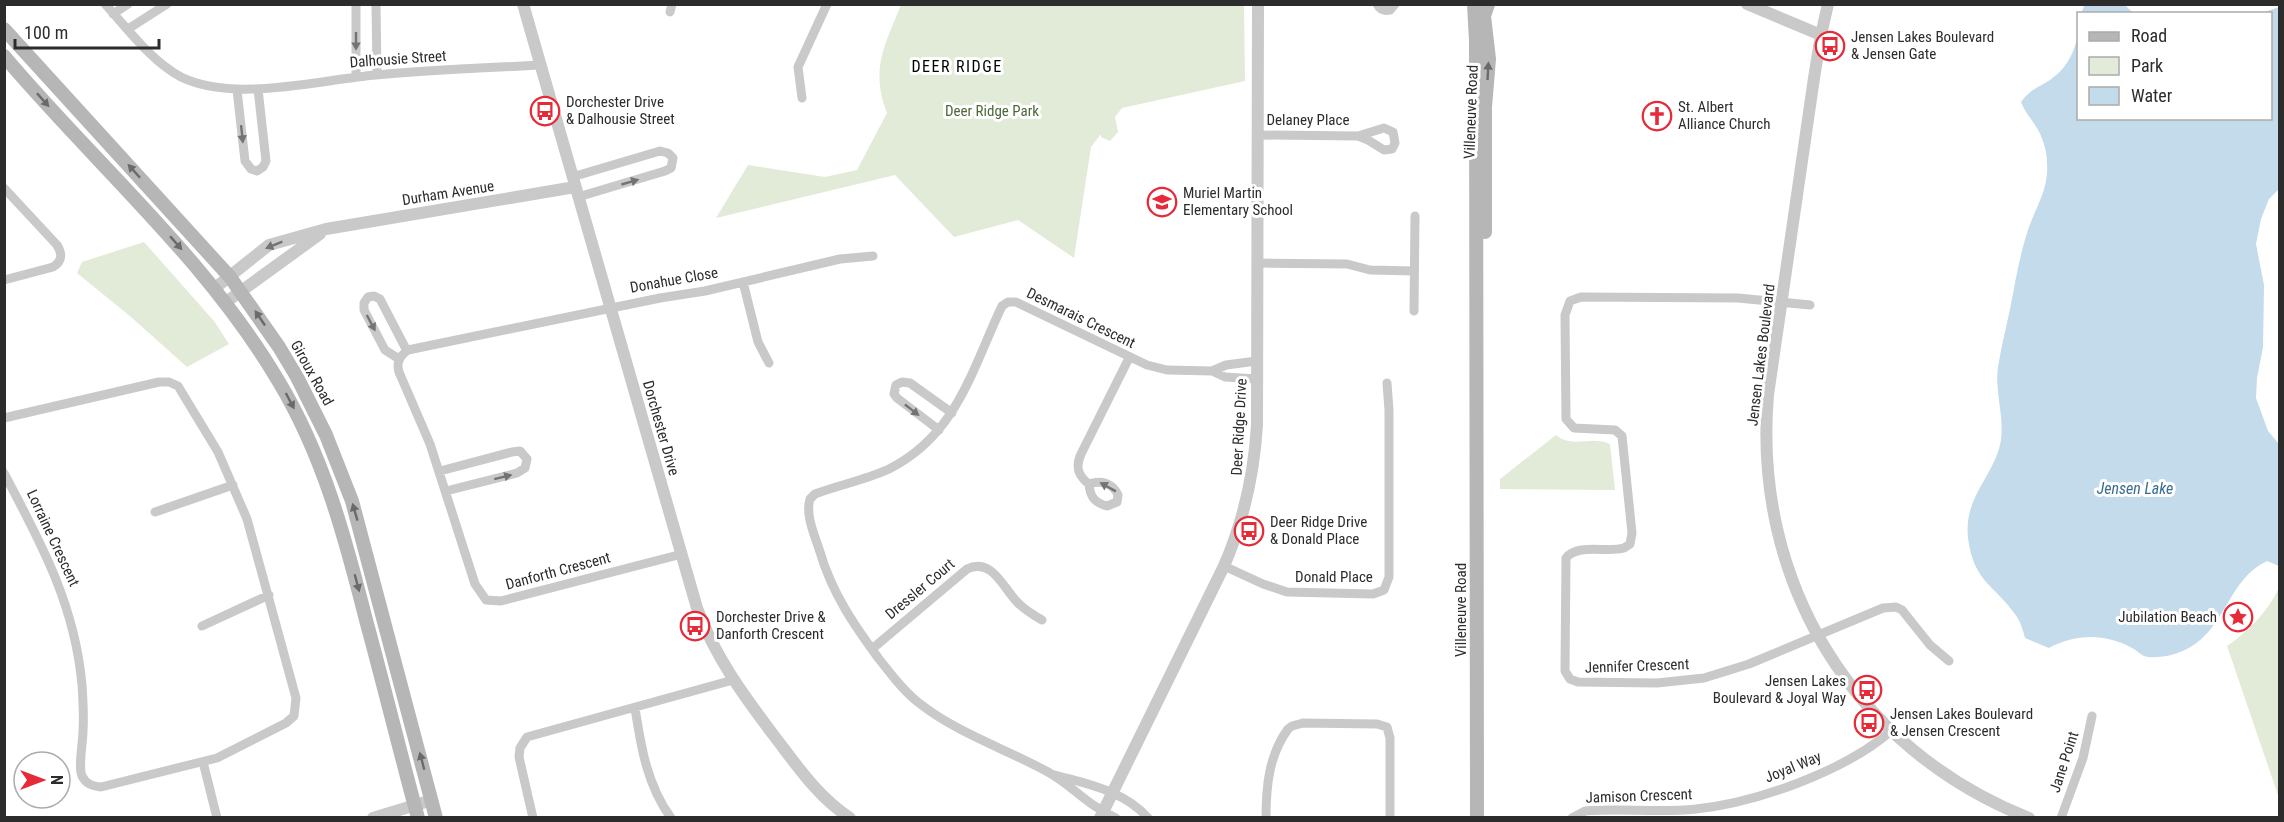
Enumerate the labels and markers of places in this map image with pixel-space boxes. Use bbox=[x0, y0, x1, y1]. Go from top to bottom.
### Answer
place label: Jensen Lakes Boulevard & Jensen Gate bbox=[1851, 28, 1994, 63]
bus stop icon: Jensen Lakes Boulevard & Jensen Gate bbox=[1814, 30, 1846, 62]
place label: Dorchester Drive & Dalhousie Street bbox=[566, 93, 675, 128]
bus stop icon: Dorchester Drive & Dalhousie Street bbox=[529, 95, 561, 127]
place label: St. Albert Alliance Church bbox=[1678, 98, 1770, 133]
church icon: St. Albert Alliance Church bbox=[1641, 100, 1673, 132]
place label: Muriel Martin Elementary School bbox=[1183, 184, 1293, 219]
school or university icon: Muriel Martin Elementary School bbox=[1146, 186, 1178, 218]
place label: Deer Ridge Drive & Donald Place bbox=[1270, 513, 1367, 548]
bus stop icon: Deer Ridge Drive & Donald Place bbox=[1233, 515, 1265, 547]
place icon: Jubilation Beach bbox=[2222, 601, 2254, 633]
place label: Dorchester Drive & Danforth Crescent bbox=[716, 608, 826, 643]
place label: Jubilation Beach bbox=[2118, 608, 2217, 626]
bus stop icon: Dorchester Drive & Danforth Crescent bbox=[679, 610, 711, 642]
place label: Jensen Lakes Boulevard & Joyal Way bbox=[1713, 672, 1846, 707]
bus stop icon: Jensen Lakes Boulevard & Joyal Way bbox=[1851, 674, 1883, 706]
place label: Jensen Lakes Boulevard & Jensen Crescent bbox=[1890, 705, 2033, 740]
bus stop icon: Jensen Lakes Boulevard & Jensen Crescent bbox=[1853, 707, 1885, 739]

